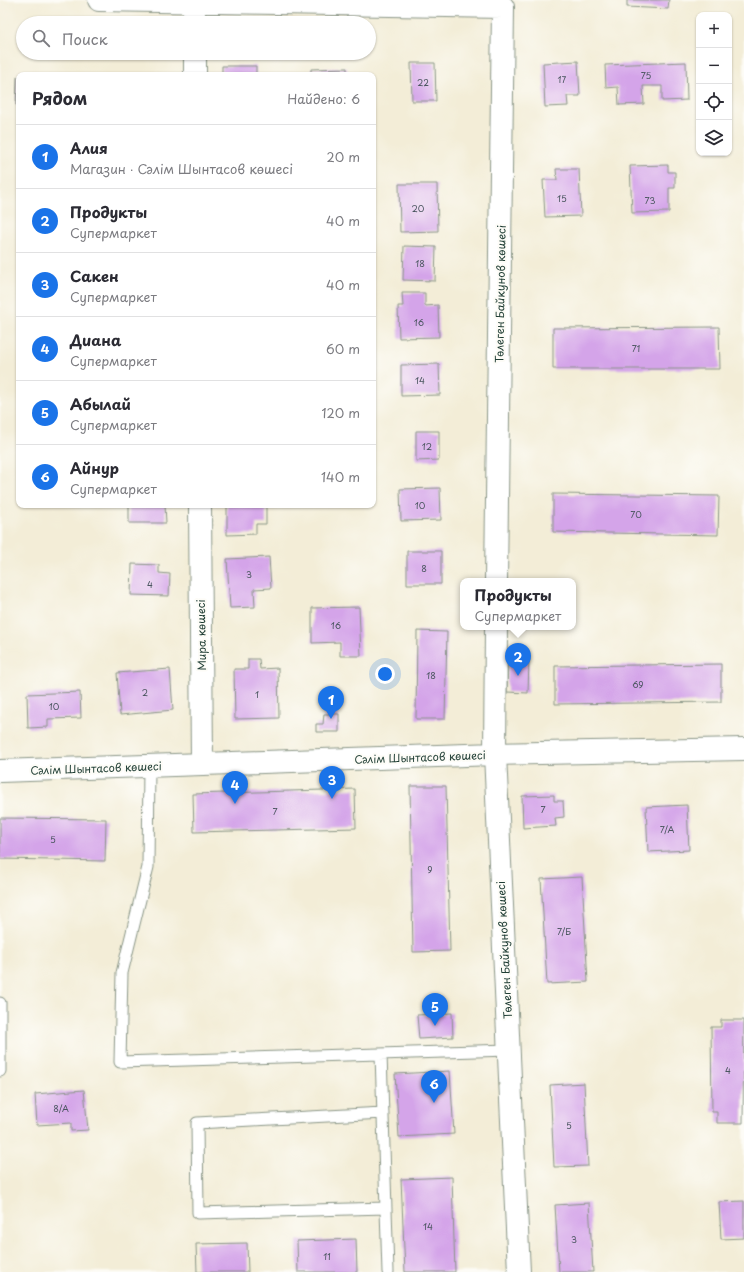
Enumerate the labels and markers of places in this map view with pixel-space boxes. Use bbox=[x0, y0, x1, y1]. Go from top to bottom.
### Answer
pin: 2 bbox=[505, 643, 531, 676]
pin: 1 bbox=[318, 686, 344, 719]
pin: 3 bbox=[319, 766, 345, 799]
pin: 4 bbox=[222, 771, 248, 804]
pin: 5 bbox=[422, 993, 448, 1026]
pin: 6 bbox=[421, 1070, 447, 1103]

